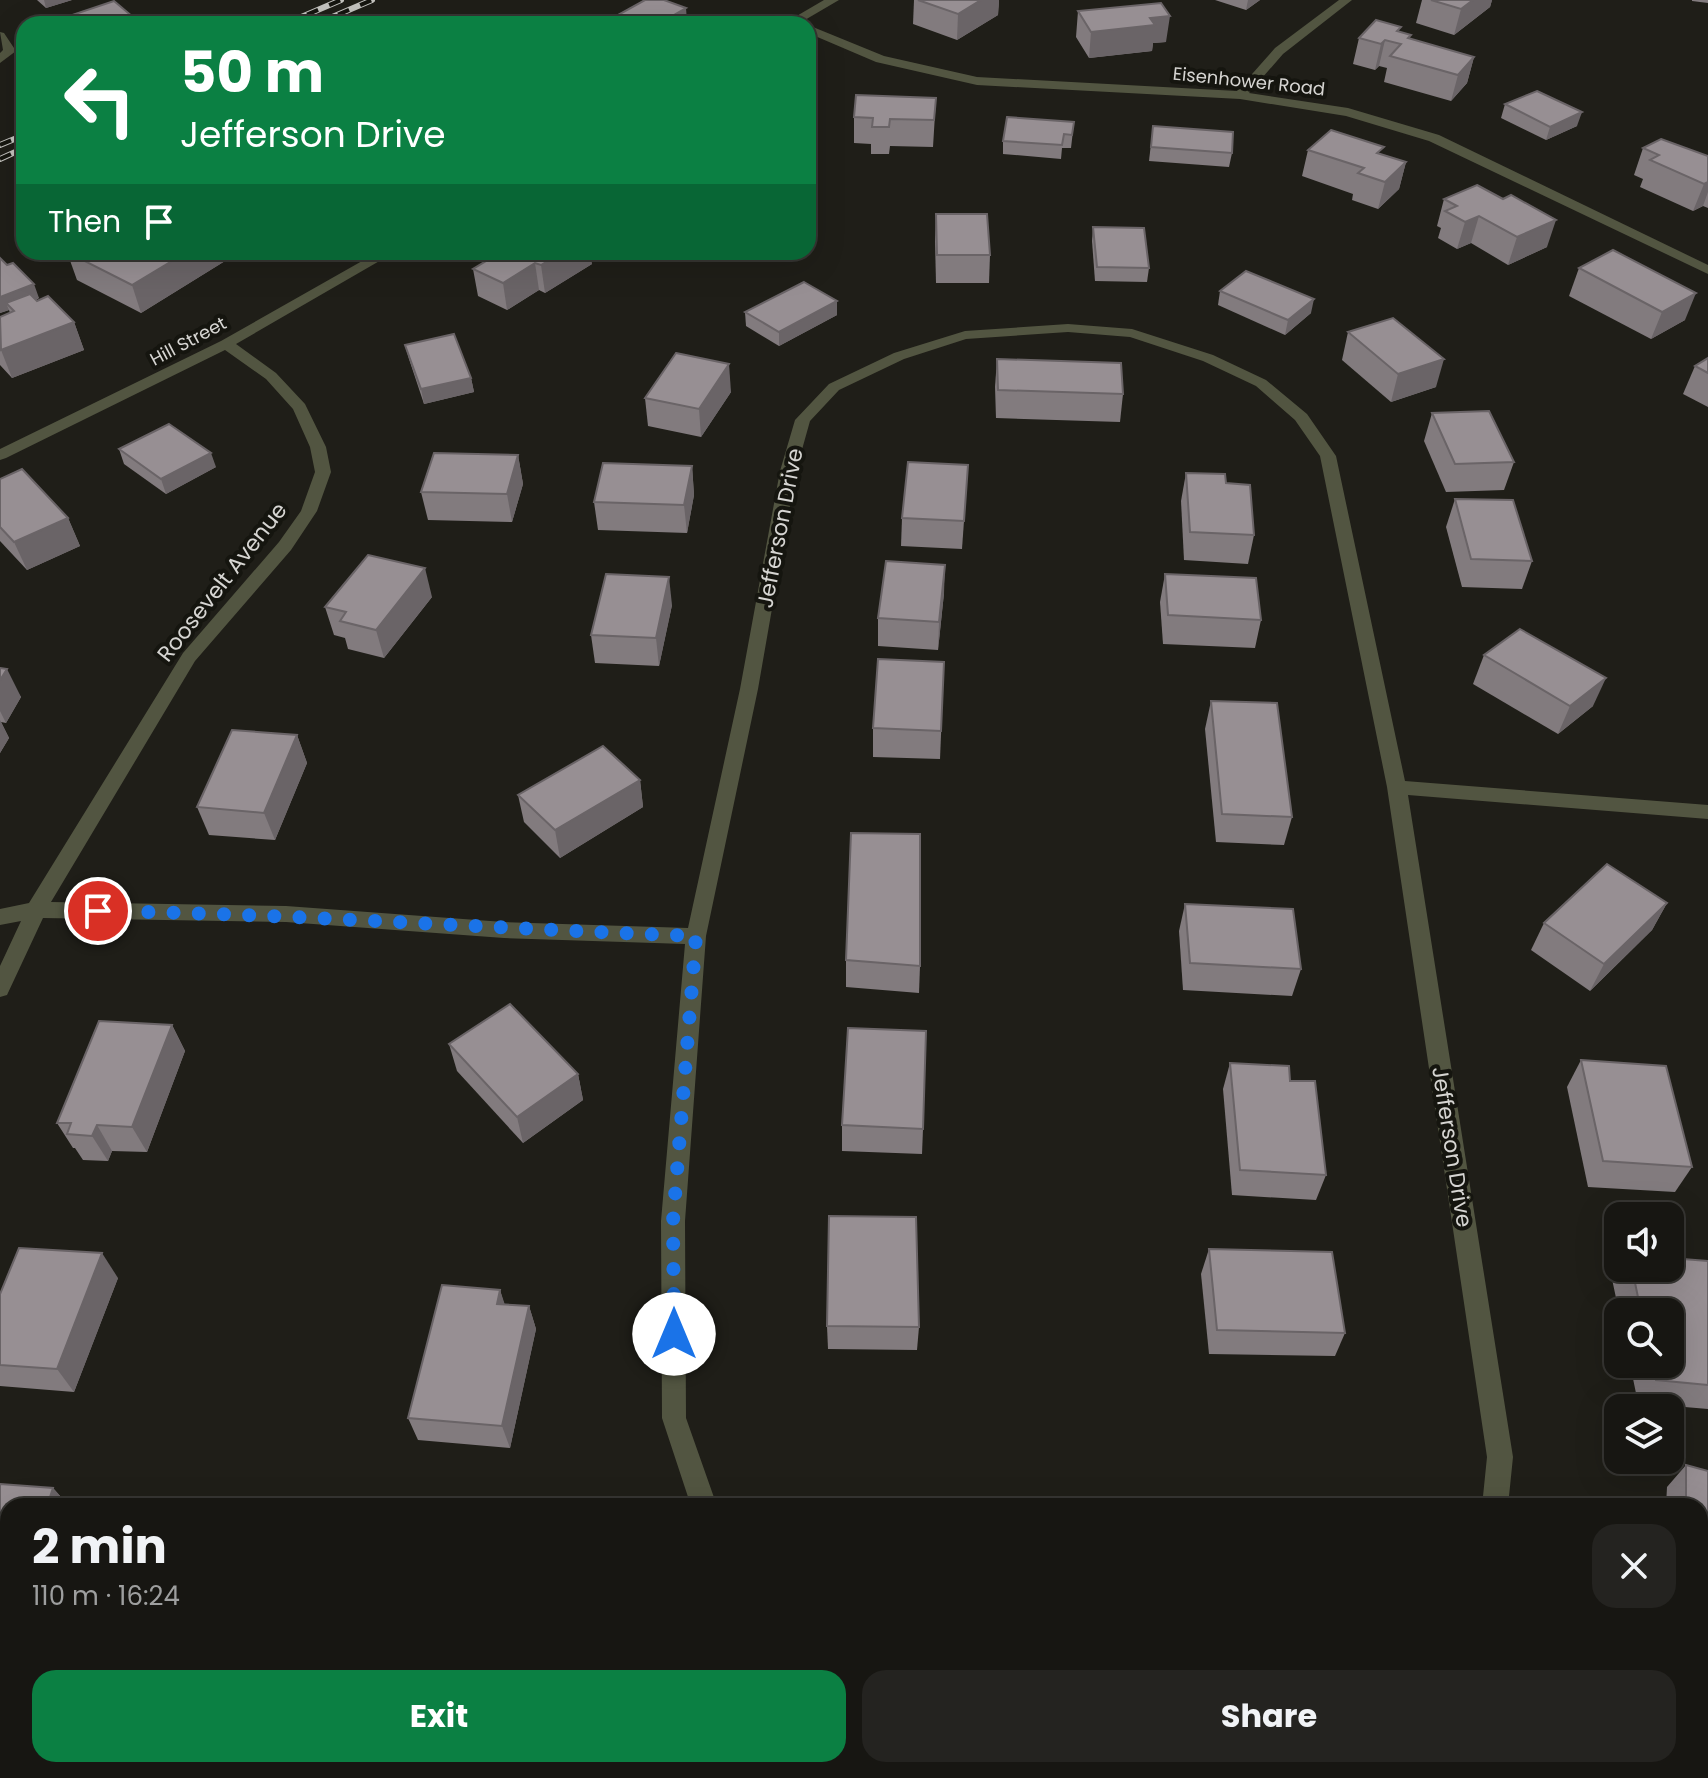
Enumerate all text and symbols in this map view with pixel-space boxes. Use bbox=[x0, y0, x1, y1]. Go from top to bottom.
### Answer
text: 50 m bbox=[180, 33, 324, 112]
icon: left bbox=[48, 48, 152, 152]
street label: Eisenhower Road bbox=[1172, 61, 1326, 101]
text: Jefferson Drive bbox=[180, 109, 446, 160]
text: Then bbox=[48, 200, 121, 243]
icon: arrive bbox=[137, 200, 181, 244]
street label: Hill Street bbox=[145, 310, 231, 372]
street label: Jefferson Drive bbox=[749, 445, 811, 611]
street label: Roosevelt Avenue bbox=[150, 496, 294, 668]
pin bbox=[64, 877, 132, 945]
icon: arrive bbox=[76, 889, 120, 933]
street label: Jefferson Drive bbox=[1424, 1064, 1480, 1230]
map controls bbox=[1604, 1202, 1684, 1474]
button: sound bbox=[1604, 1202, 1684, 1282]
position arrow bbox=[632, 1292, 716, 1376]
button: search bbox=[1604, 1298, 1684, 1378]
button: layers bbox=[1604, 1394, 1684, 1474]
text: 2 min bbox=[32, 1513, 167, 1580]
button: close bbox=[1592, 1524, 1676, 1608]
text: 110 m · 16:24 bbox=[32, 1578, 180, 1614]
button: Exit bbox=[32, 1670, 846, 1762]
button: Share bbox=[862, 1670, 1676, 1762]

